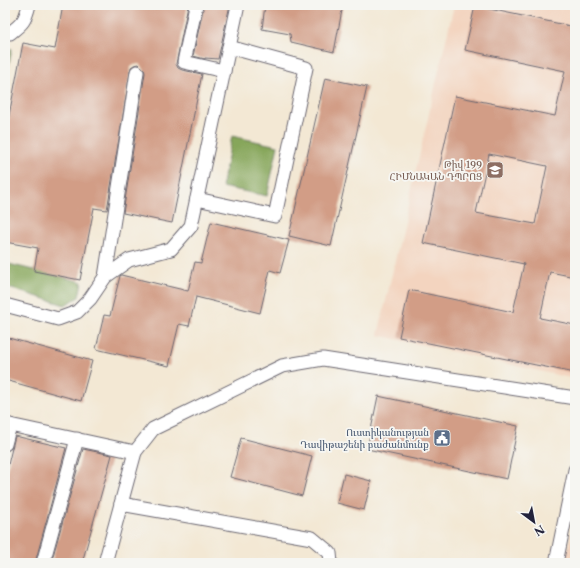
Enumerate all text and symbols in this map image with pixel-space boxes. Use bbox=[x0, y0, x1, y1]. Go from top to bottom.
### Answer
place label: Թիվ 199 ՀԻՄՆԱԿԱՆ ԴՊՐՈՑ bbox=[390, 158, 482, 183]
school or university icon: Թիվ 199 ՀԻՄՆԱԿԱՆ ԴՊՐՈՑ bbox=[485, 160, 505, 180]
place label: Ուստիկանության Դավիթաշենի բաժանմունք bbox=[300, 426, 429, 451]
public building icon: Ուստիկանության Դավիթաշենի բաժանմունք bbox=[432, 428, 452, 448]
north arrow bbox=[514, 502, 554, 542]
text: N bbox=[531, 522, 547, 539]

